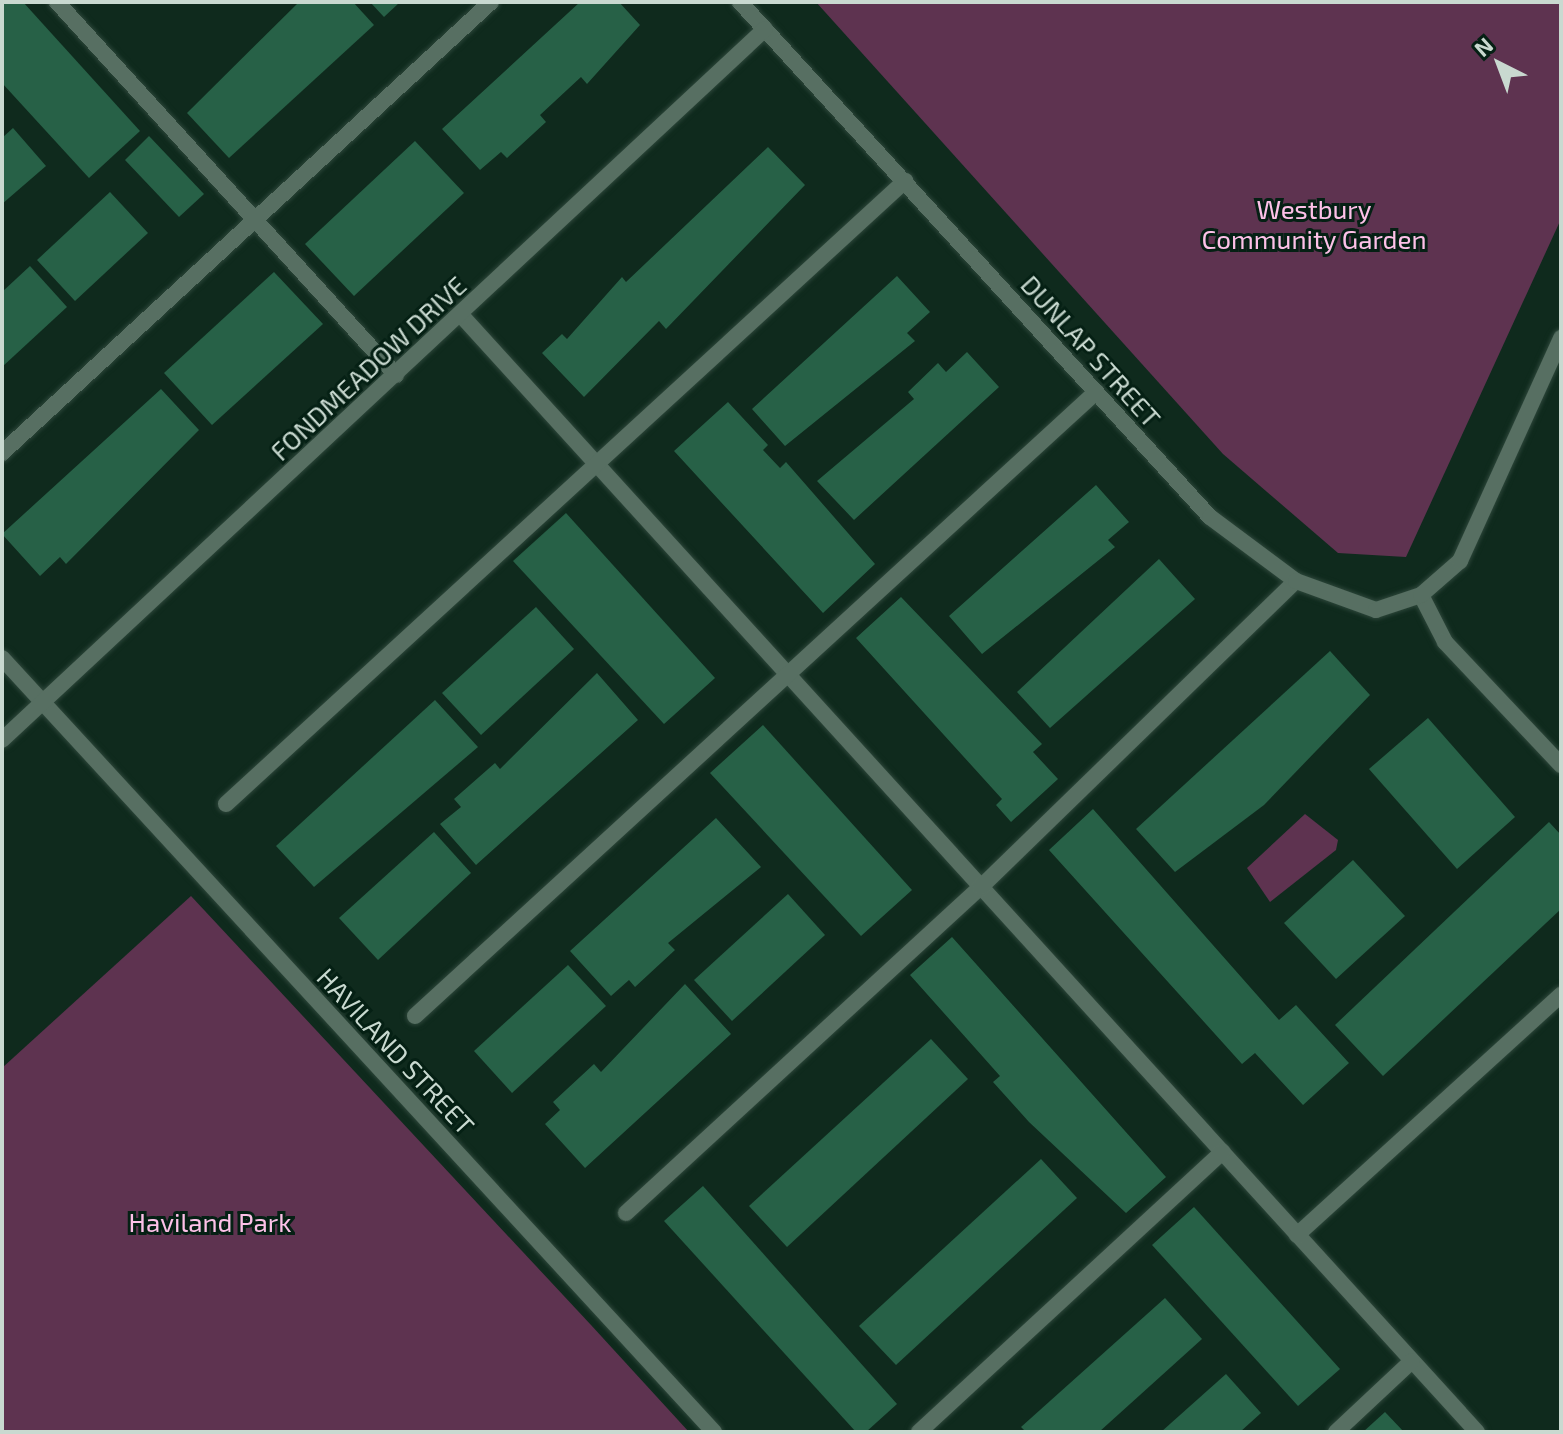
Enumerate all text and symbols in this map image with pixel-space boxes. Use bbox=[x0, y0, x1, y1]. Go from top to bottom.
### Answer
north arrow bbox=[1459, 24, 1539, 104]
text: N bbox=[1468, 31, 1498, 61]
park label: Westbury Community Garden bbox=[1201, 193, 1427, 254]
street label: FONDMEADOW DRIVE bbox=[264, 269, 472, 467]
street label: DUNLAP STREET bbox=[1015, 269, 1167, 433]
street label: HAVILAND STREET bbox=[311, 961, 481, 1141]
park label: Haviland Park bbox=[129, 1206, 291, 1238]

